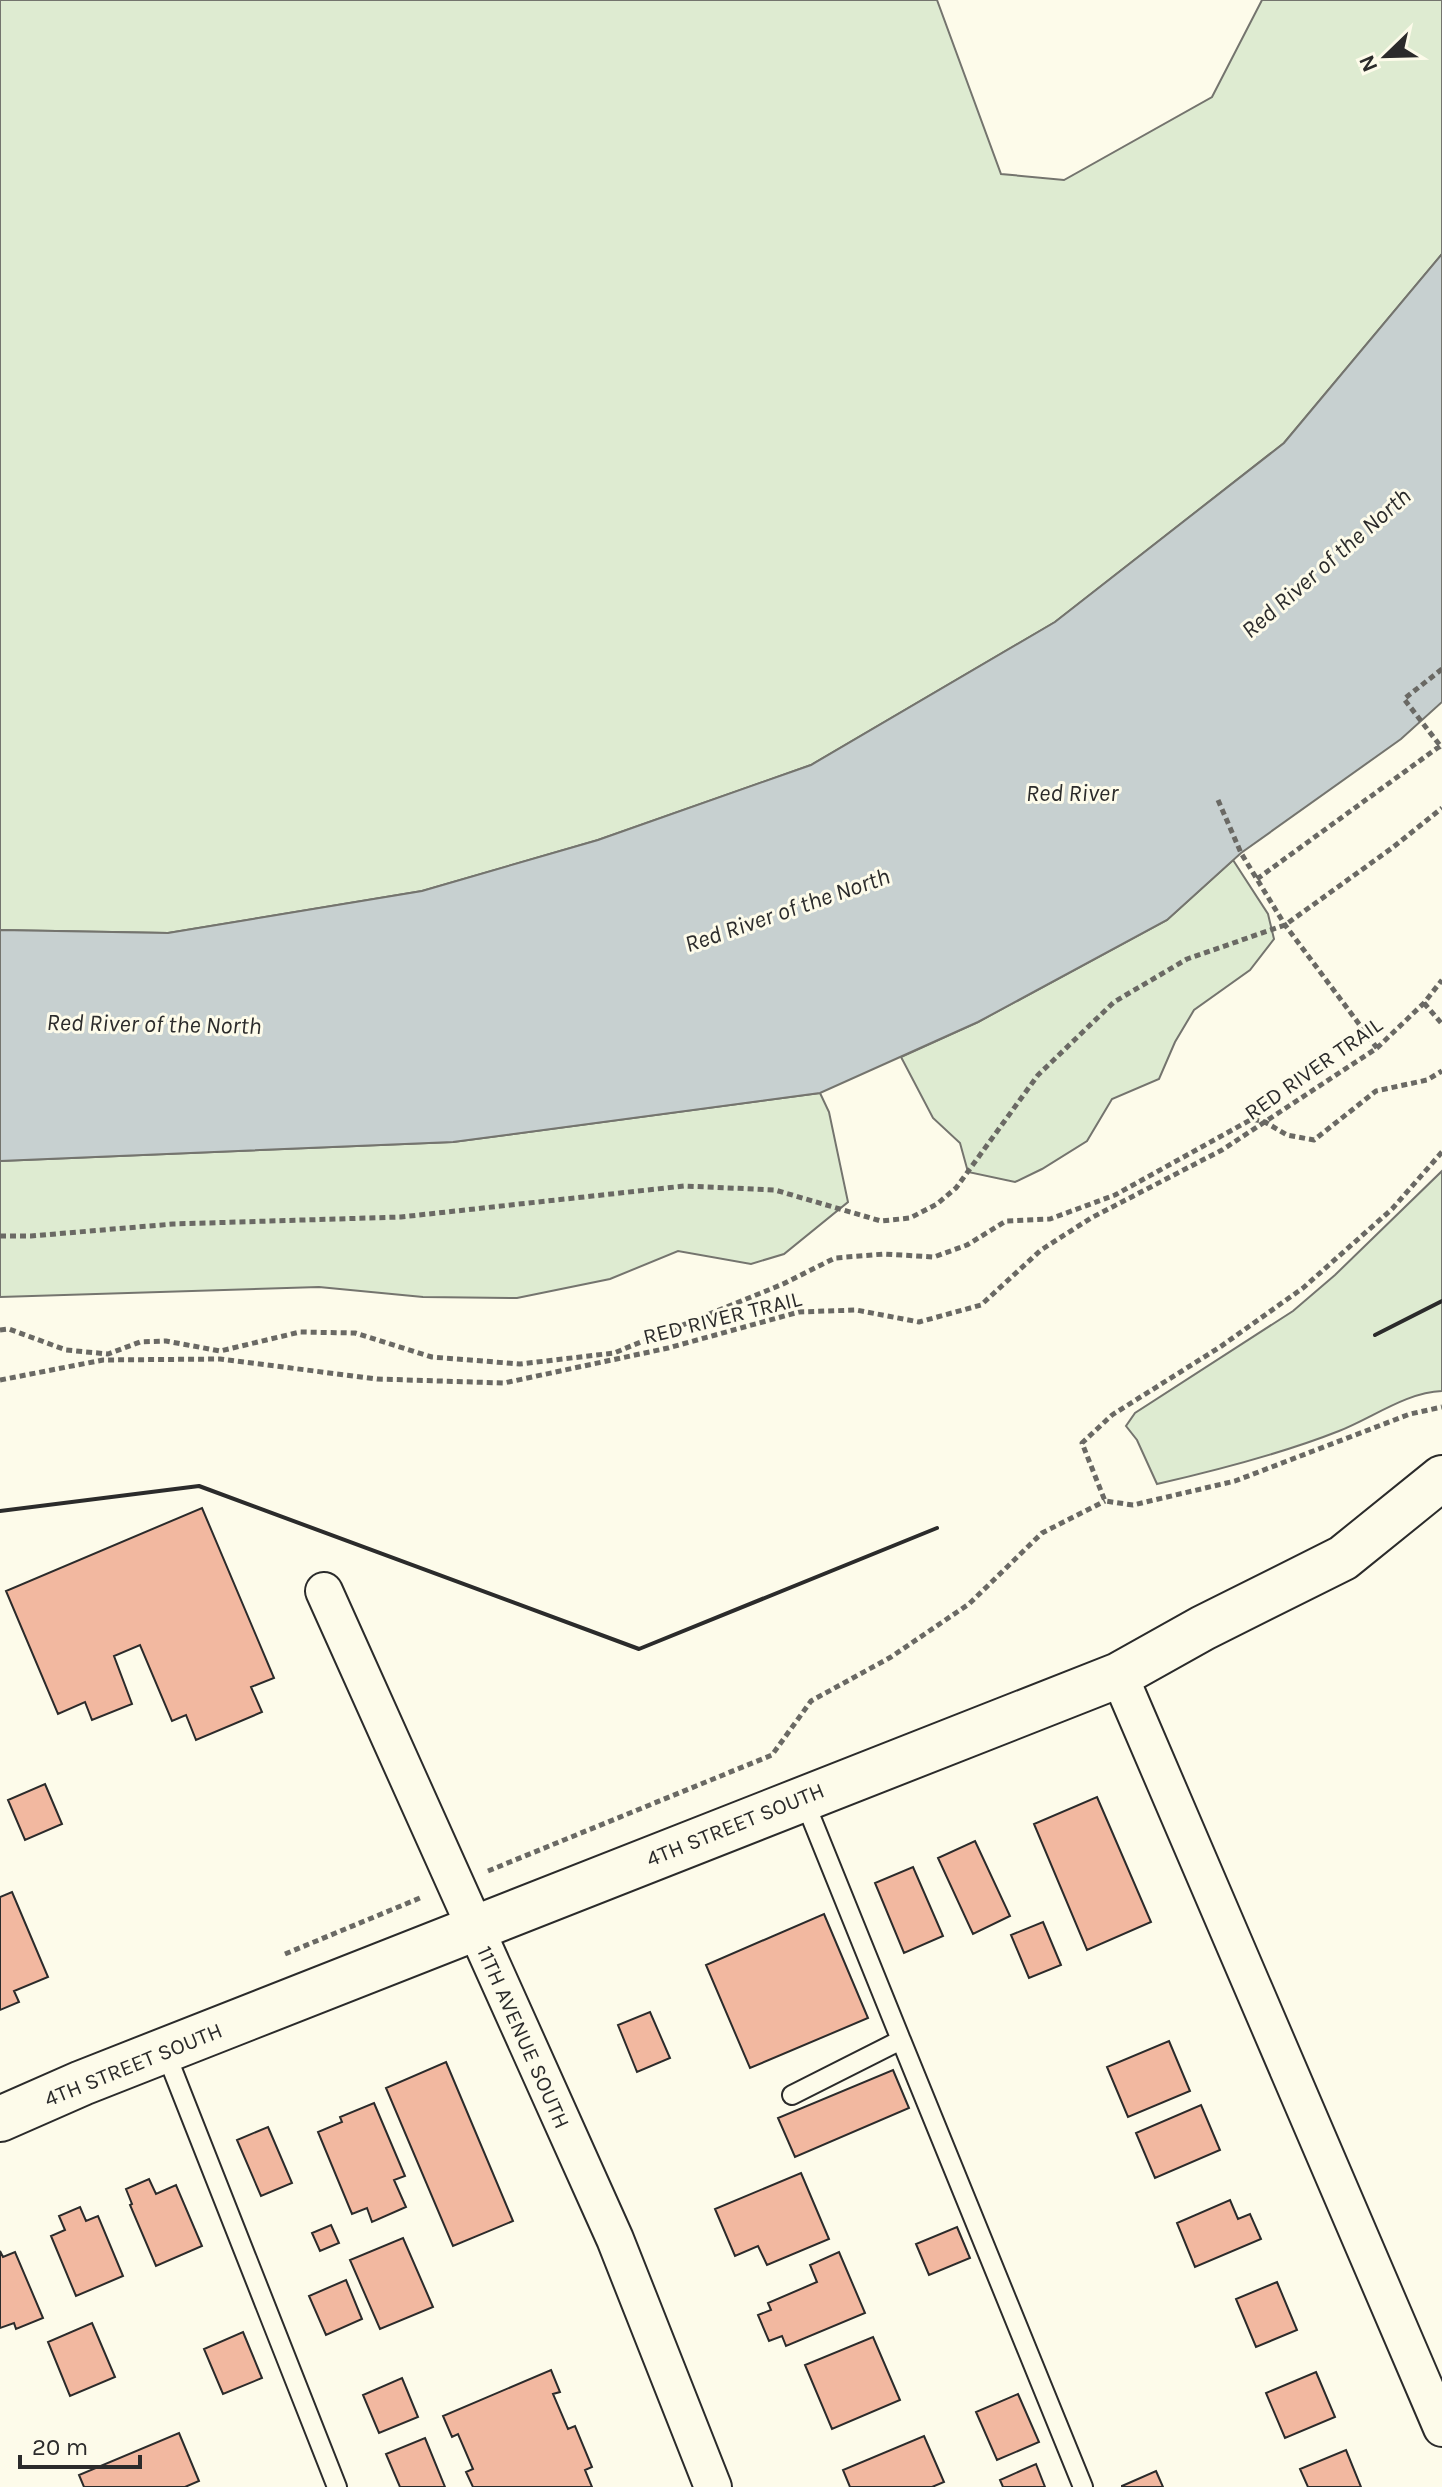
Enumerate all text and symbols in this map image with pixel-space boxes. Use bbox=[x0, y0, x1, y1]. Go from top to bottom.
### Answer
north arrow bbox=[1346, 16, 1426, 96]
text: N bbox=[1353, 51, 1384, 76]
water label: Red River of the North bbox=[1236, 482, 1416, 644]
water label: Red River bbox=[1026, 779, 1119, 807]
water label: Red River of the North bbox=[681, 862, 893, 958]
water label: Red River of the North bbox=[46, 1008, 262, 1040]
street label: RED RIVER TRAIL bbox=[1240, 1011, 1388, 1126]
street label: RED RIVER TRAIL bbox=[640, 1286, 805, 1350]
street label: 4TH STREET SOUTH bbox=[643, 1777, 828, 1872]
street label: 11TH AVENUE SOUTH bbox=[471, 1942, 575, 2133]
street label: 4TH STREET SOUTH bbox=[41, 2017, 226, 2112]
scale bar bbox=[20, 2419, 140, 2469]
text: 20 m bbox=[32, 2433, 88, 2461]

